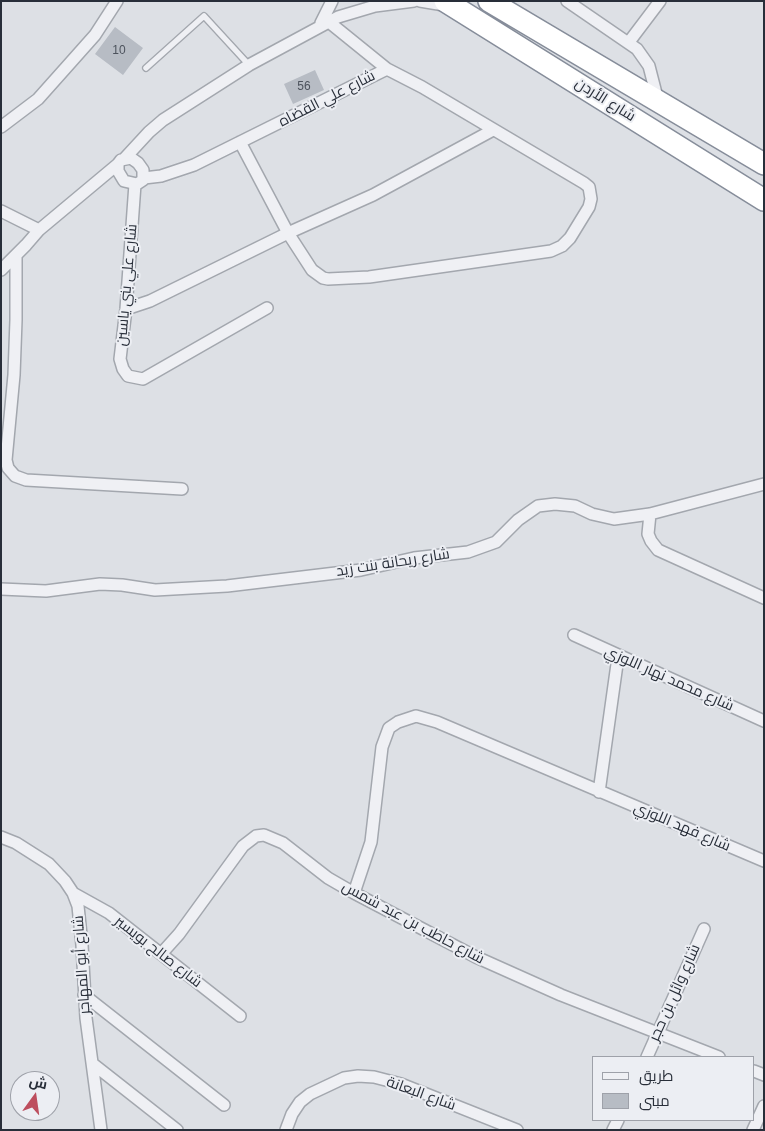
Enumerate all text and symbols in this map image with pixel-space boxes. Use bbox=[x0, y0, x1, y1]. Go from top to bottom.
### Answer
house number: 10 bbox=[112, 44, 126, 58]
street label: شارع علي القضاه bbox=[276, 67, 378, 131]
street label: شارع الأردن bbox=[571, 74, 639, 126]
house number: 56 bbox=[297, 80, 311, 94]
street label: شارع علي بني ياسين bbox=[113, 223, 141, 347]
street label: شارع ريحانة بنت زيد bbox=[335, 545, 451, 581]
street label: شارع محمد نهار اللوزي bbox=[602, 642, 736, 716]
street label: شارع فهد اللوزي bbox=[631, 799, 733, 855]
street label: شارع حاطب بن عبد شمس bbox=[339, 878, 487, 968]
street label: شارع صالح بويسير bbox=[111, 912, 205, 992]
street label: شارع أبو المهاجر bbox=[70, 915, 94, 1015]
street label: شارع وائل بن حجر bbox=[646, 942, 704, 1044]
legend bbox=[592, 1056, 755, 1121]
text: طريق bbox=[639, 1067, 673, 1084]
north arrow bbox=[10, 1071, 60, 1121]
text: ش bbox=[28, 1072, 49, 1092]
street label: شارع البعانة bbox=[384, 1073, 458, 1115]
text: مبنى bbox=[639, 1092, 670, 1109]

